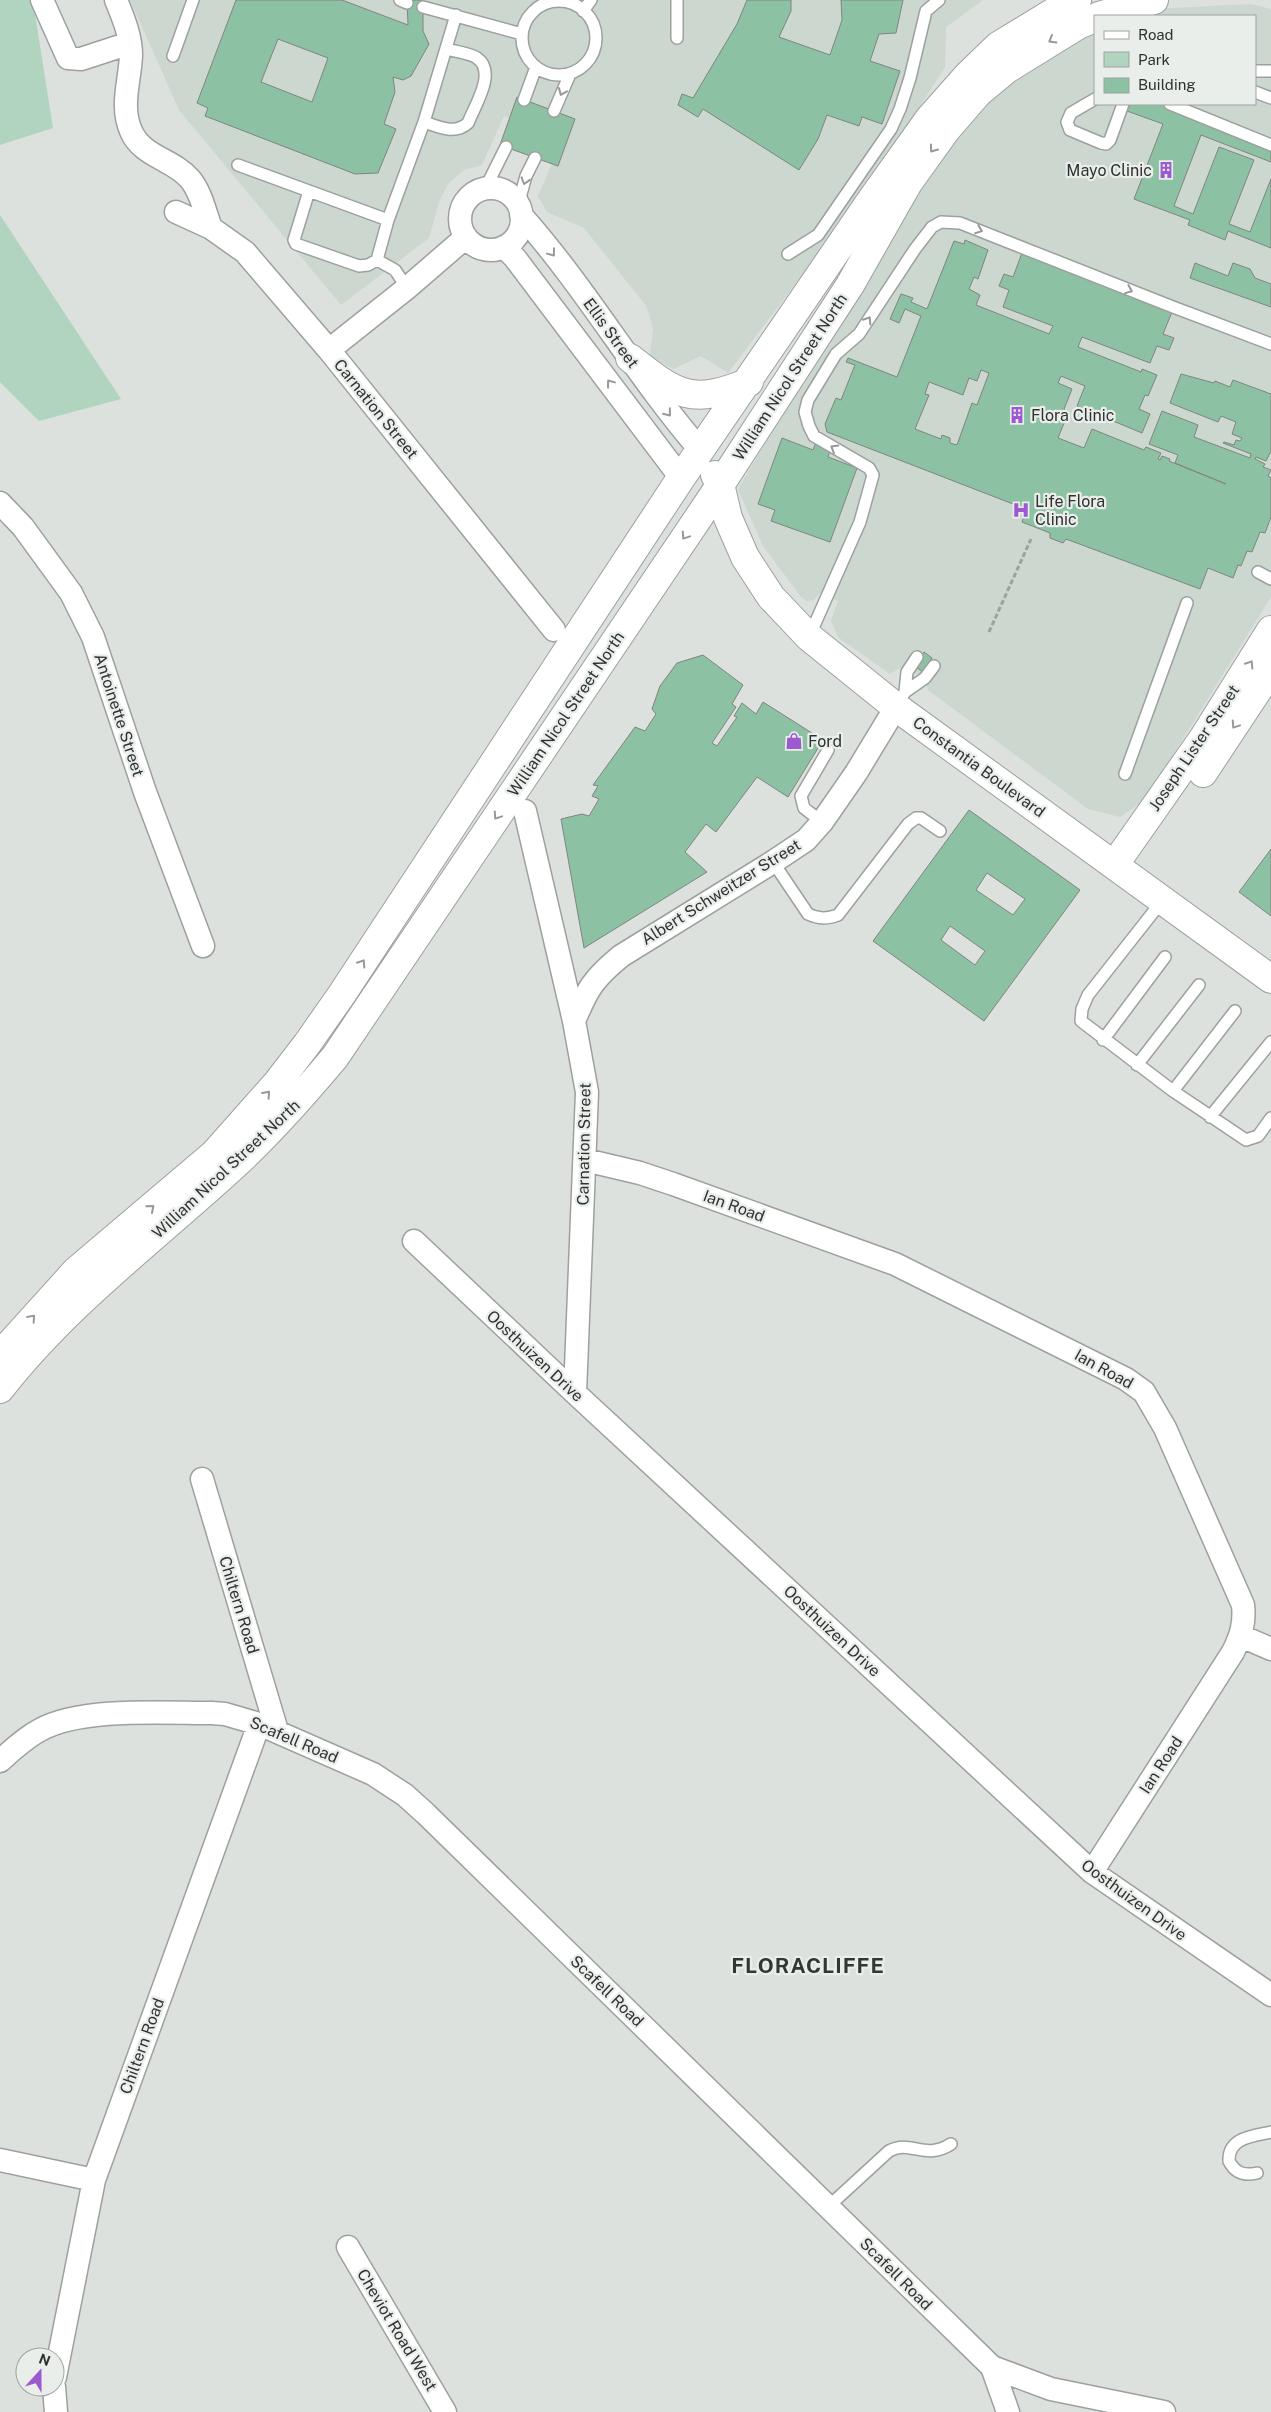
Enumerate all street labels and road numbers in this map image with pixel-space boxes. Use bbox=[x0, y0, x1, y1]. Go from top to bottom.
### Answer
street label: William Nicol Street North bbox=[729, 290, 851, 464]
street label: Ellis Street bbox=[579, 294, 643, 372]
street label: Carnation Street bbox=[330, 355, 422, 463]
street label: William Nicol Street North bbox=[504, 628, 628, 800]
street label: Antoinette Street bbox=[90, 651, 148, 779]
street label: Joseph Lister Street bbox=[1145, 681, 1243, 815]
street label: Constantia Boulevard bbox=[909, 713, 1049, 821]
street label: Albert Schweitzer Street bbox=[638, 835, 804, 949]
street label: Carnation Street bbox=[573, 1082, 595, 1206]
street label: William Nicol Street North bbox=[148, 1096, 304, 1242]
street label: Ian Road bbox=[701, 1186, 767, 1226]
street label: Oosthuizen Drive bbox=[483, 1306, 587, 1406]
street label: Ian Road bbox=[1071, 1345, 1137, 1393]
street label: Chiltern Road bbox=[215, 1554, 263, 1656]
street label: Oosthuizen Drive bbox=[780, 1581, 884, 1681]
street label: Scafell Road bbox=[247, 1713, 341, 1767]
street label: Ian Road bbox=[1136, 1733, 1186, 1797]
street label: Oosthuizen Drive bbox=[1078, 1855, 1190, 1945]
street label: Scafell Road bbox=[566, 1951, 648, 2031]
street label: Chiltern Road bbox=[116, 1995, 168, 2097]
street label: Scafell Road bbox=[856, 2234, 936, 2314]
street label: Cheviot Road West bbox=[353, 2266, 441, 2394]

